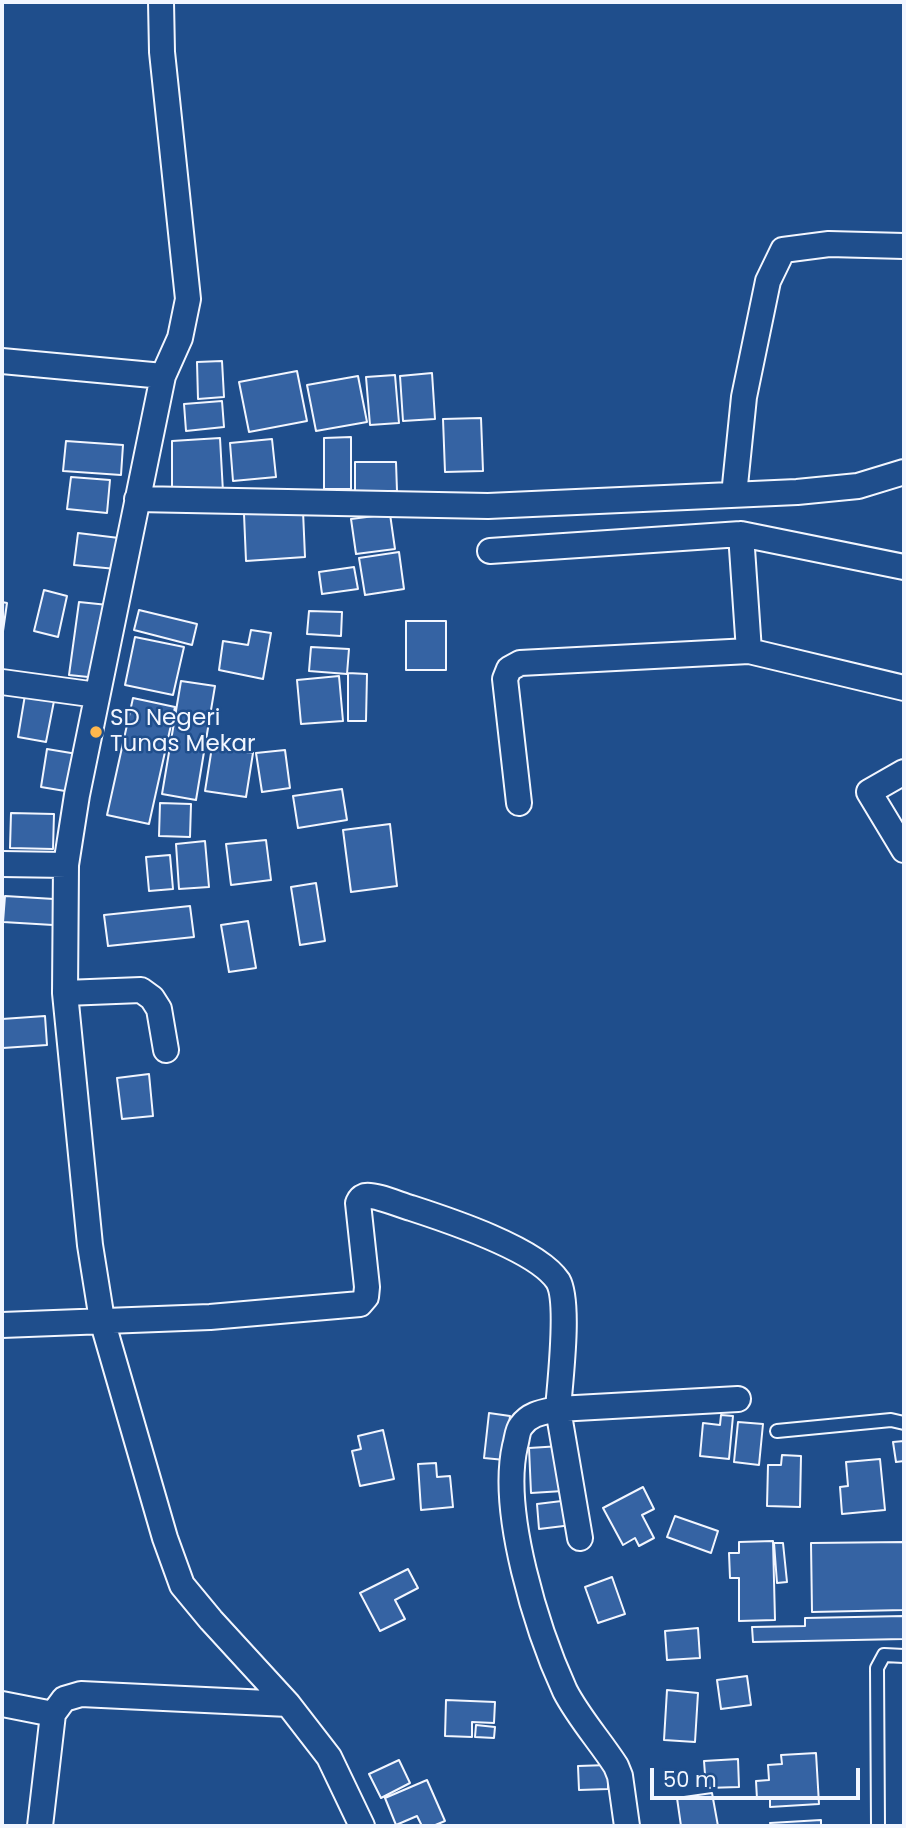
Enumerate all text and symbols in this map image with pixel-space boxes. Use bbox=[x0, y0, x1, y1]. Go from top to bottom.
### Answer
place label: SD Negeri Tunas Mekar bbox=[110, 705, 256, 759]
marker: SD Negeri Tunas Mekar bbox=[88, 724, 104, 740]
scale bar bbox=[654, 1755, 864, 1799]
text: 50 m bbox=[663, 1765, 717, 1794]

